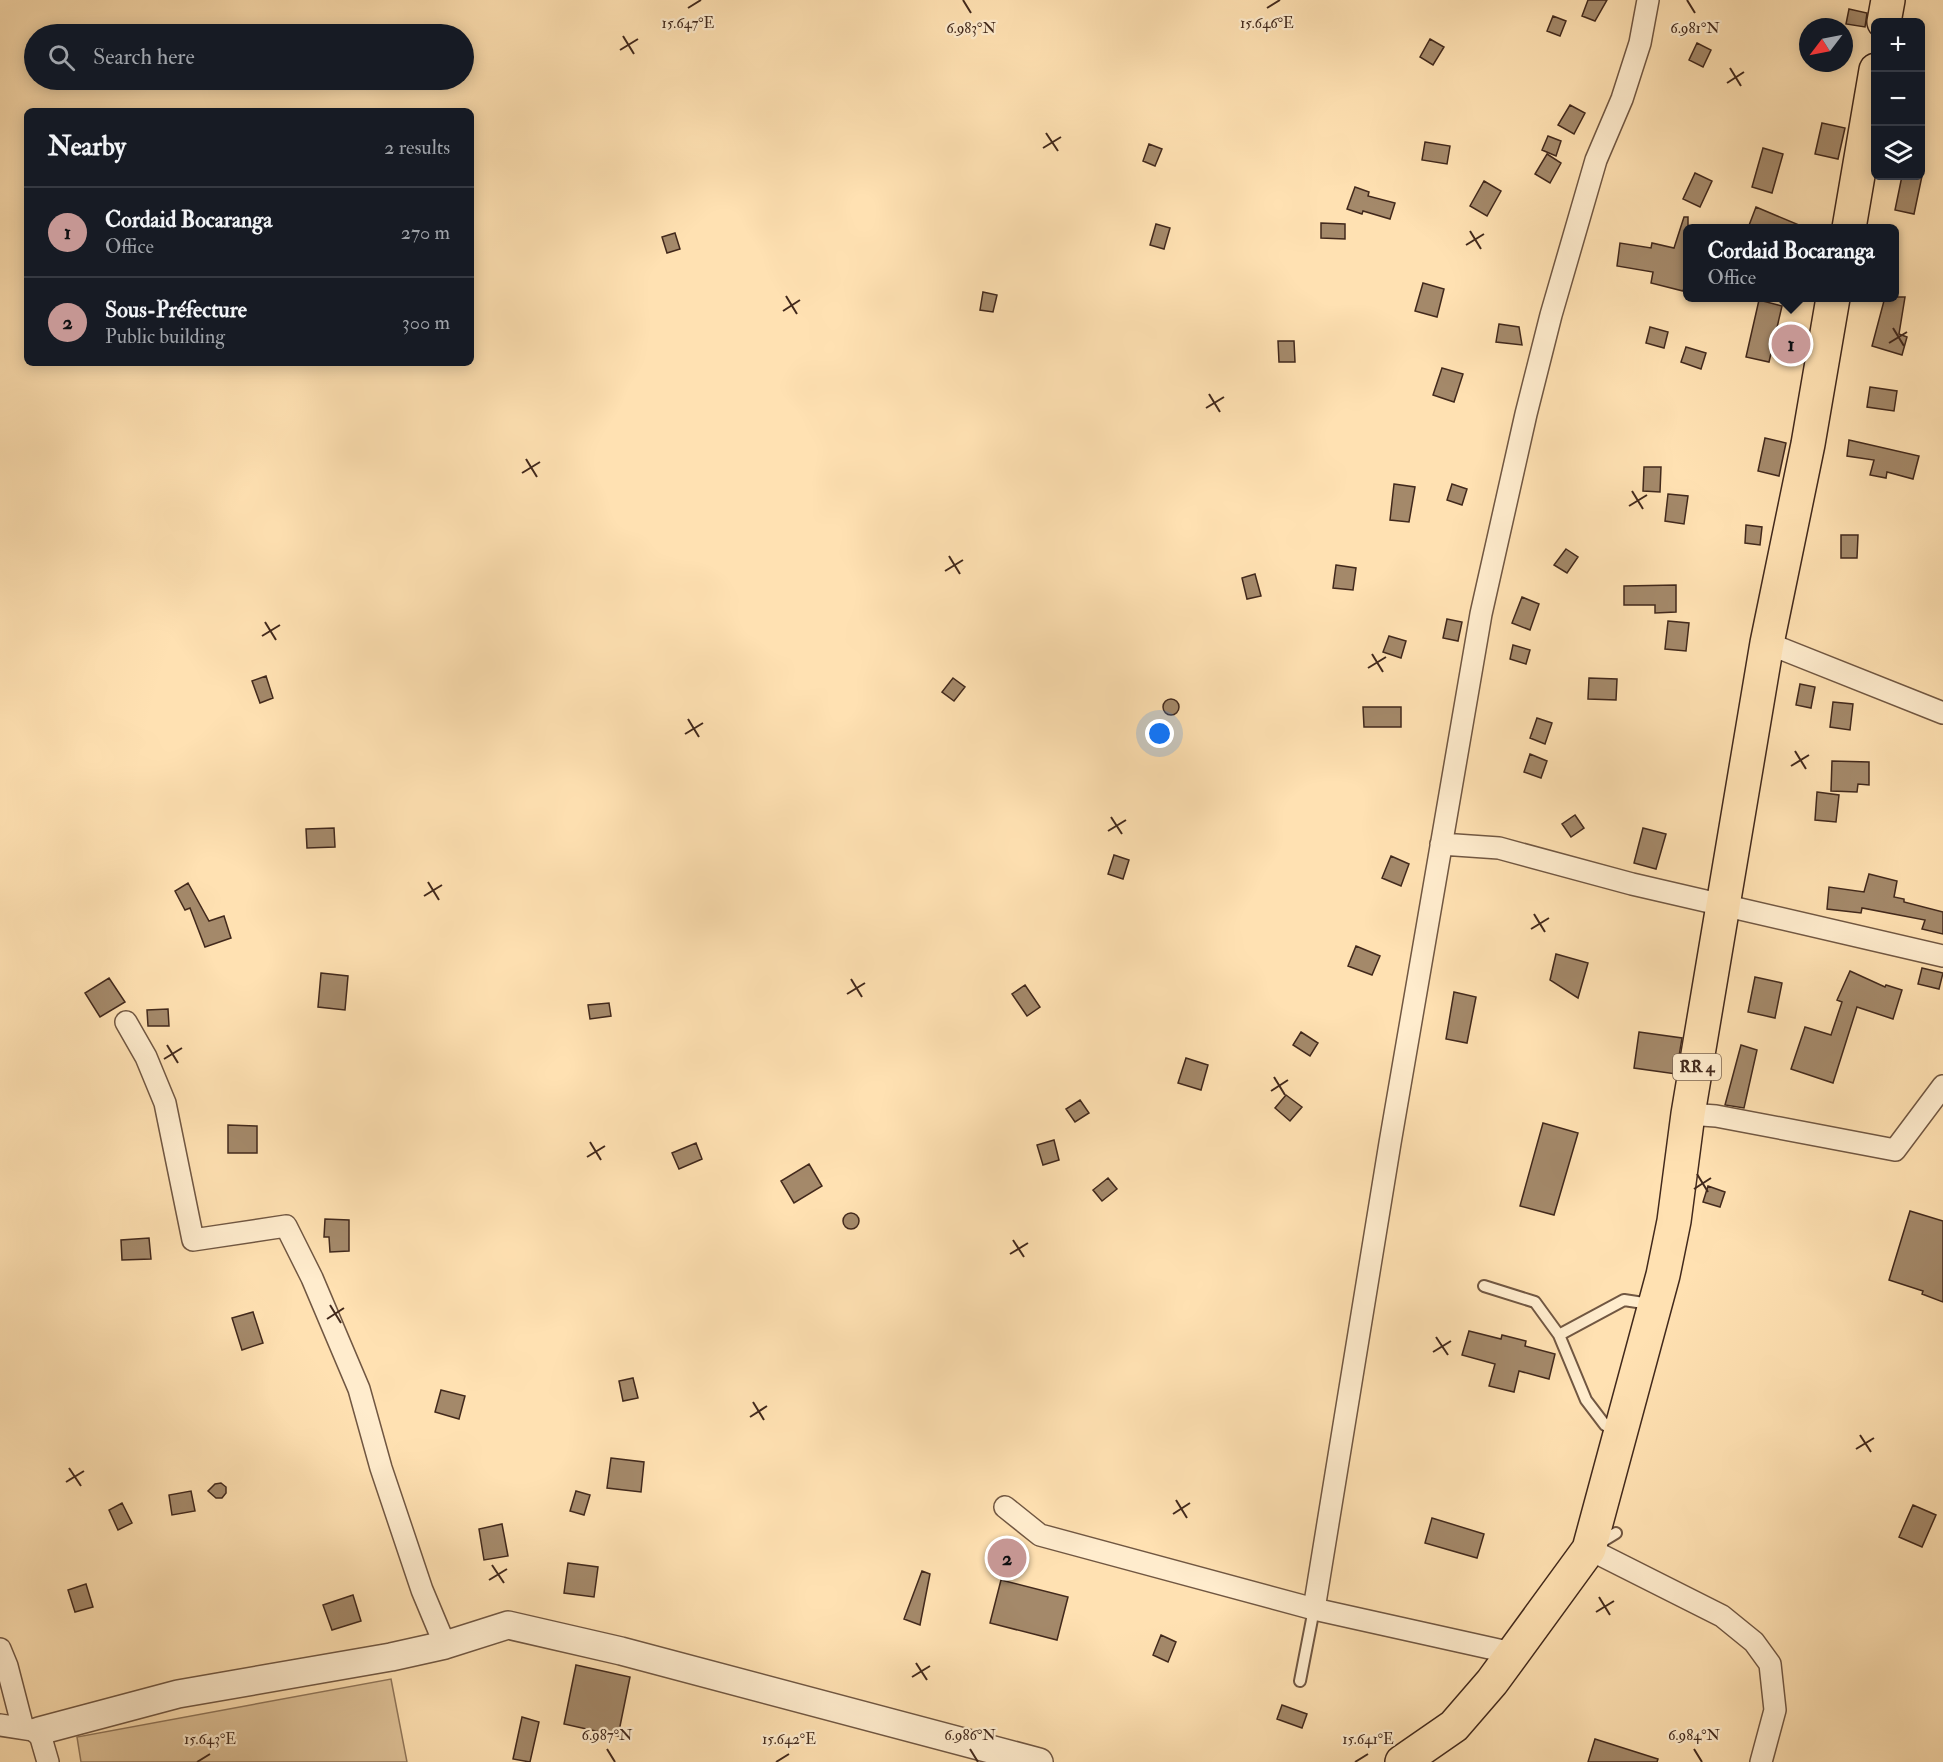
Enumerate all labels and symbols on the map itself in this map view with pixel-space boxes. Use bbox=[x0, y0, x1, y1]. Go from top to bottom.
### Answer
text: 15.647°E bbox=[662, 14, 715, 33]
text: 15.646°E bbox=[1240, 14, 1294, 33]
north arrow bbox=[1799, 18, 1853, 72]
text: 6.983°N bbox=[946, 19, 996, 38]
text: 6.981°N bbox=[1670, 19, 1720, 38]
pin: 1 bbox=[1772, 322, 1810, 366]
your location bbox=[1145, 719, 1174, 748]
road number: RR 4 bbox=[1673, 1054, 1721, 1080]
pin: 2 bbox=[988, 1536, 1026, 1580]
text: 6.987°N bbox=[582, 1726, 633, 1745]
text: 6.986°N bbox=[944, 1726, 996, 1745]
text: 6.984°N bbox=[1668, 1726, 1721, 1745]
text: 15.643°E bbox=[184, 1730, 236, 1749]
text: 15.642°E bbox=[762, 1730, 816, 1749]
text: 15.641°E bbox=[1342, 1730, 1394, 1749]

